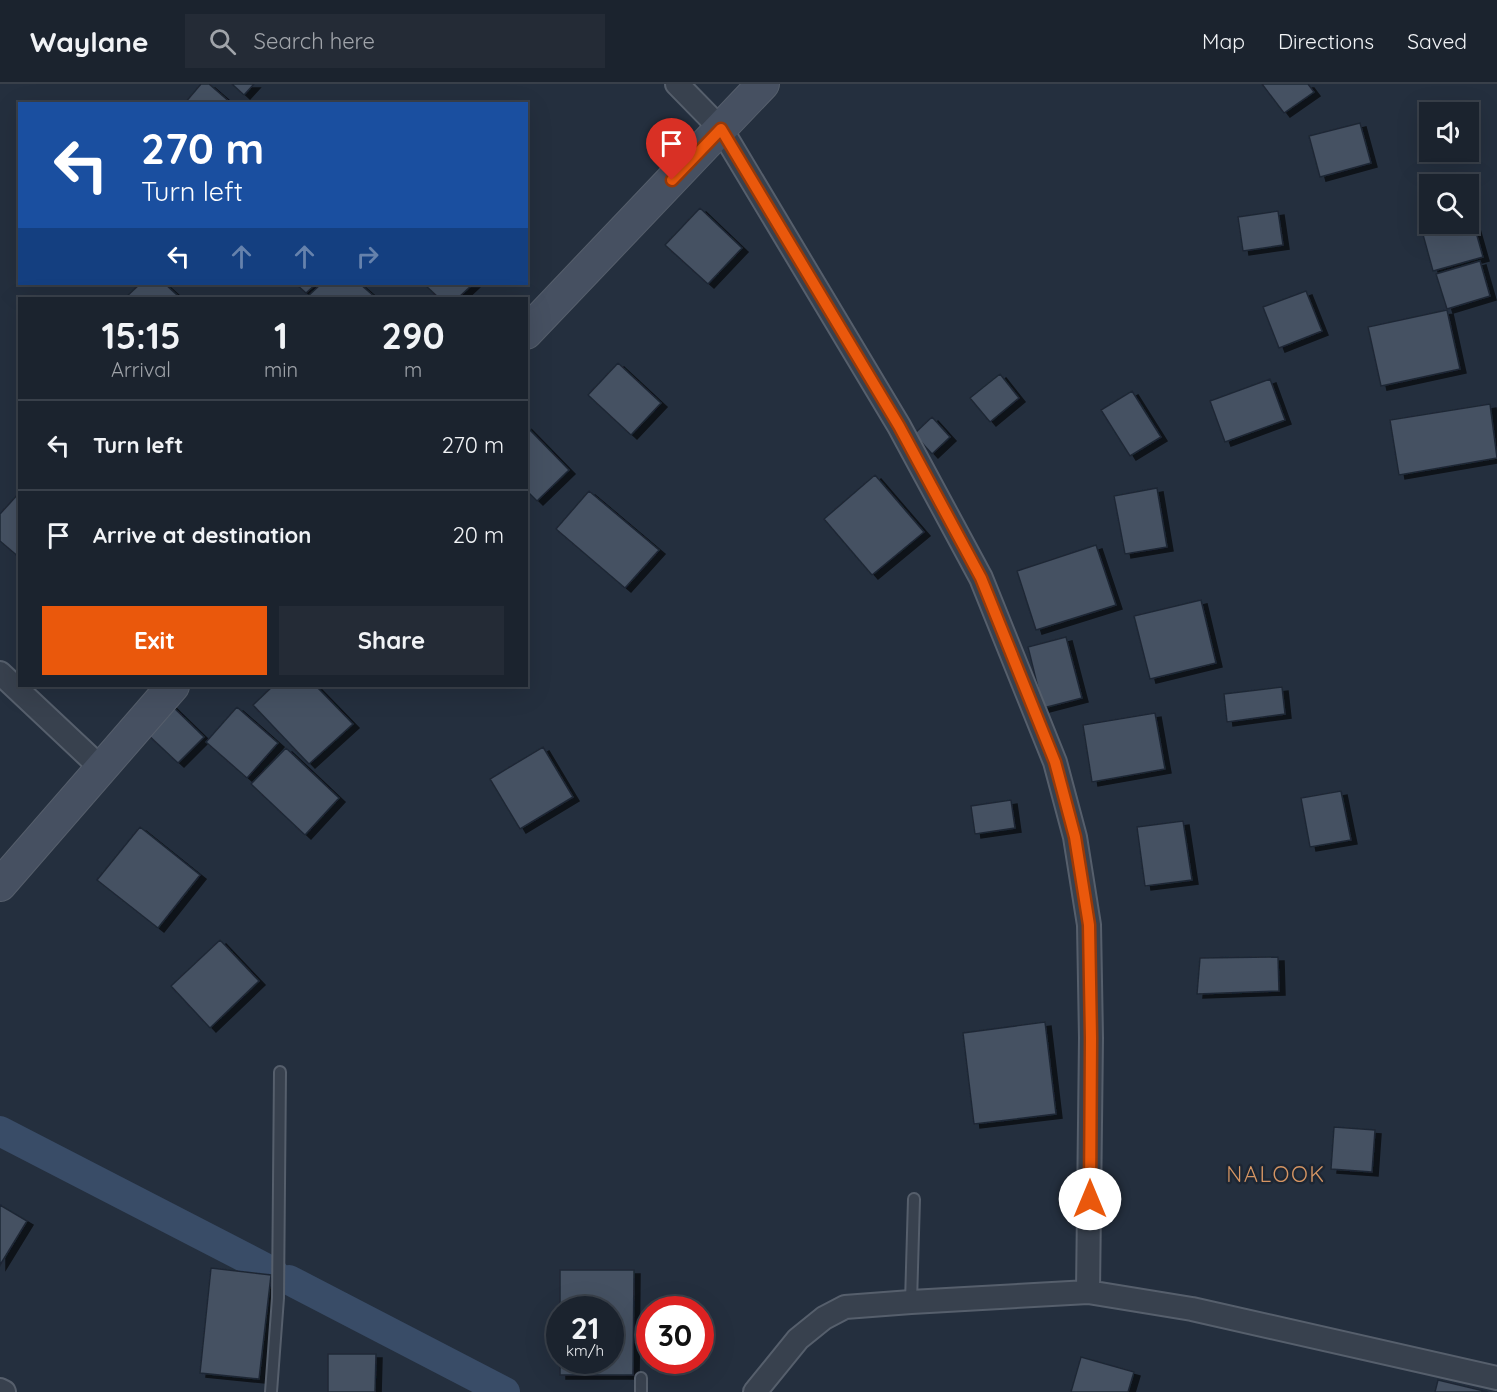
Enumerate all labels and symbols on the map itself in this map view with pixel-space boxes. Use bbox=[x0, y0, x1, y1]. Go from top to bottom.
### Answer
pin bbox=[646, 118, 697, 180]
district label: NALOOK bbox=[1226, 1160, 1326, 1188]
position arrow bbox=[1058, 1167, 1122, 1231]
speed limit sign: 30 bbox=[636, 1296, 714, 1374]

